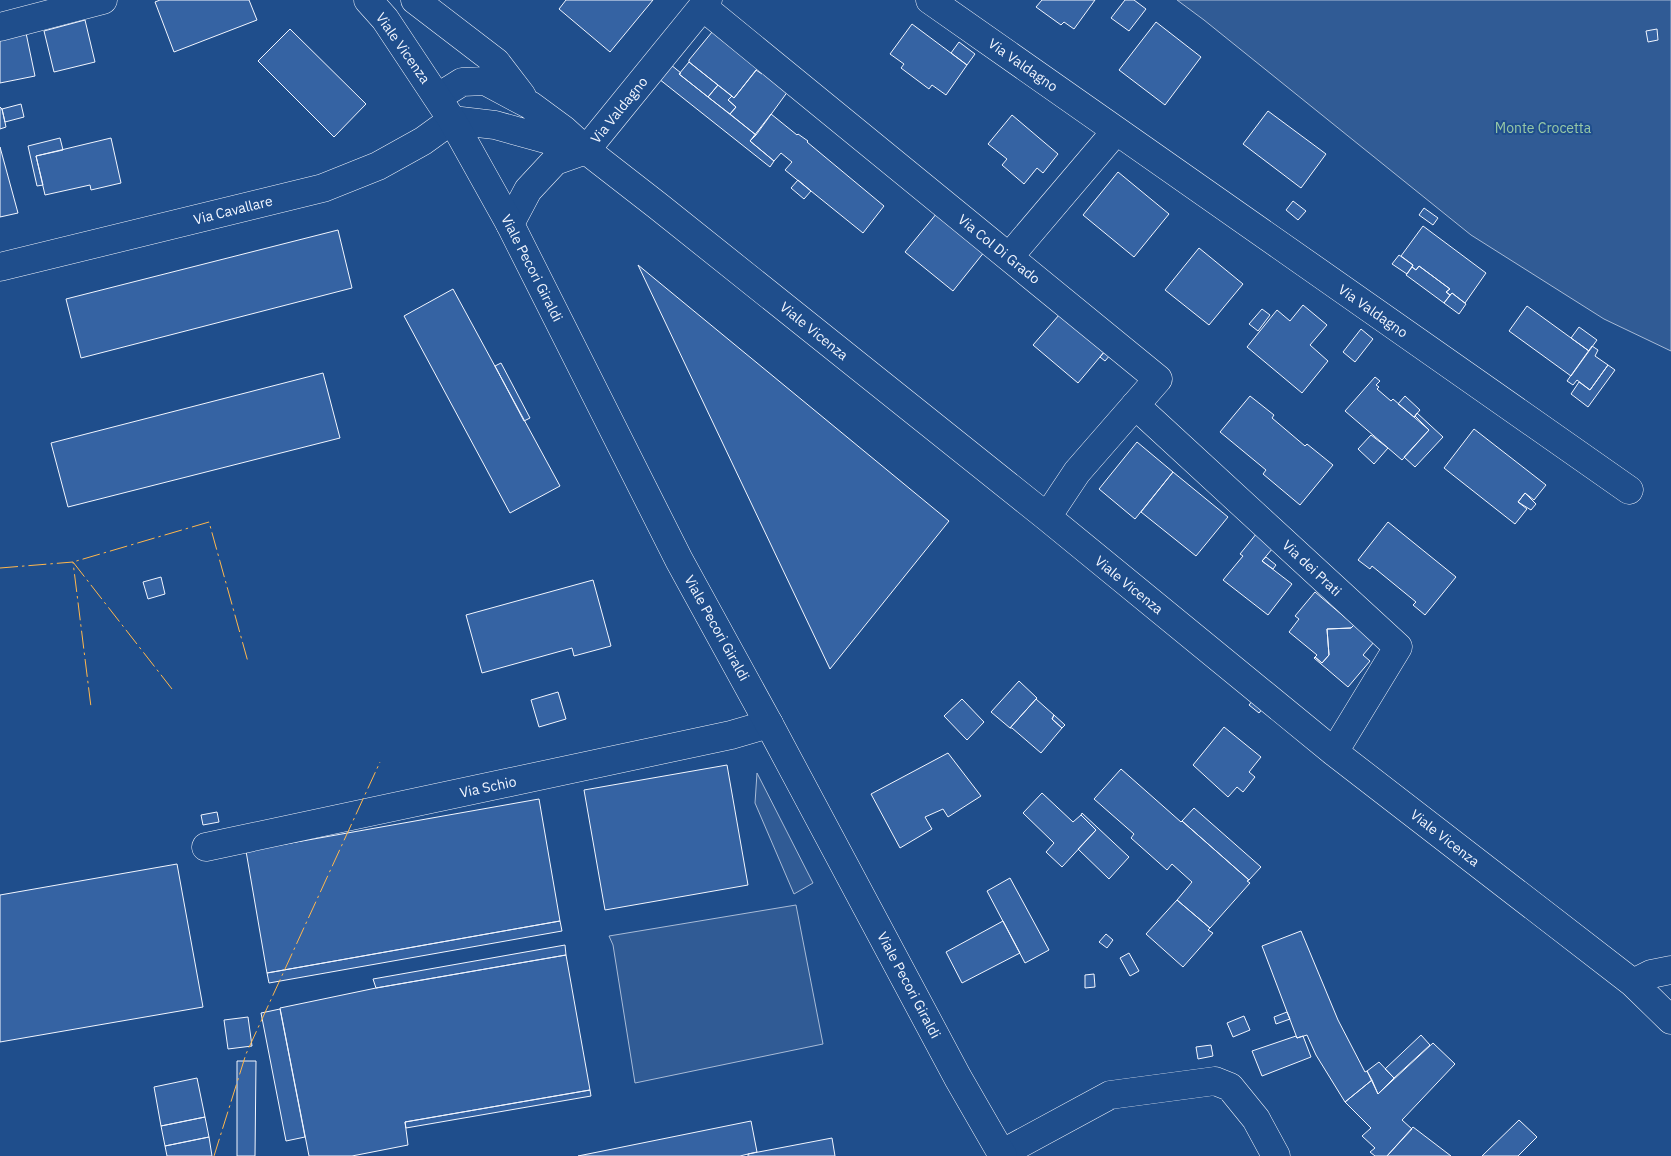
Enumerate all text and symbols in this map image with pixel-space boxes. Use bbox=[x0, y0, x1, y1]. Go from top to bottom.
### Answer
street label: Viale Vicenza bbox=[372, 9, 434, 88]
street label: Via Valdagno bbox=[985, 34, 1061, 96]
street label: Via Valdagno bbox=[587, 73, 652, 147]
park label: Monte Crocetta bbox=[1495, 119, 1592, 137]
street label: Via Cavallare bbox=[192, 191, 275, 229]
street label: Via Col Di Grado bbox=[954, 210, 1044, 288]
street label: Viale Pecori Giraldi bbox=[497, 211, 567, 325]
street label: Via Valdagno bbox=[1335, 280, 1411, 342]
street label: Viale Vicenza bbox=[776, 298, 852, 364]
street label: Via dei Prati bbox=[1279, 536, 1345, 600]
street label: Viale Vicenza bbox=[1091, 552, 1167, 618]
street label: Viale Pecori Giraldi bbox=[680, 572, 754, 684]
street label: Via Schio bbox=[458, 772, 518, 802]
street label: Viale Vicenza bbox=[1407, 805, 1484, 871]
street label: Viale Pecori Giraldi bbox=[873, 929, 945, 1041]

